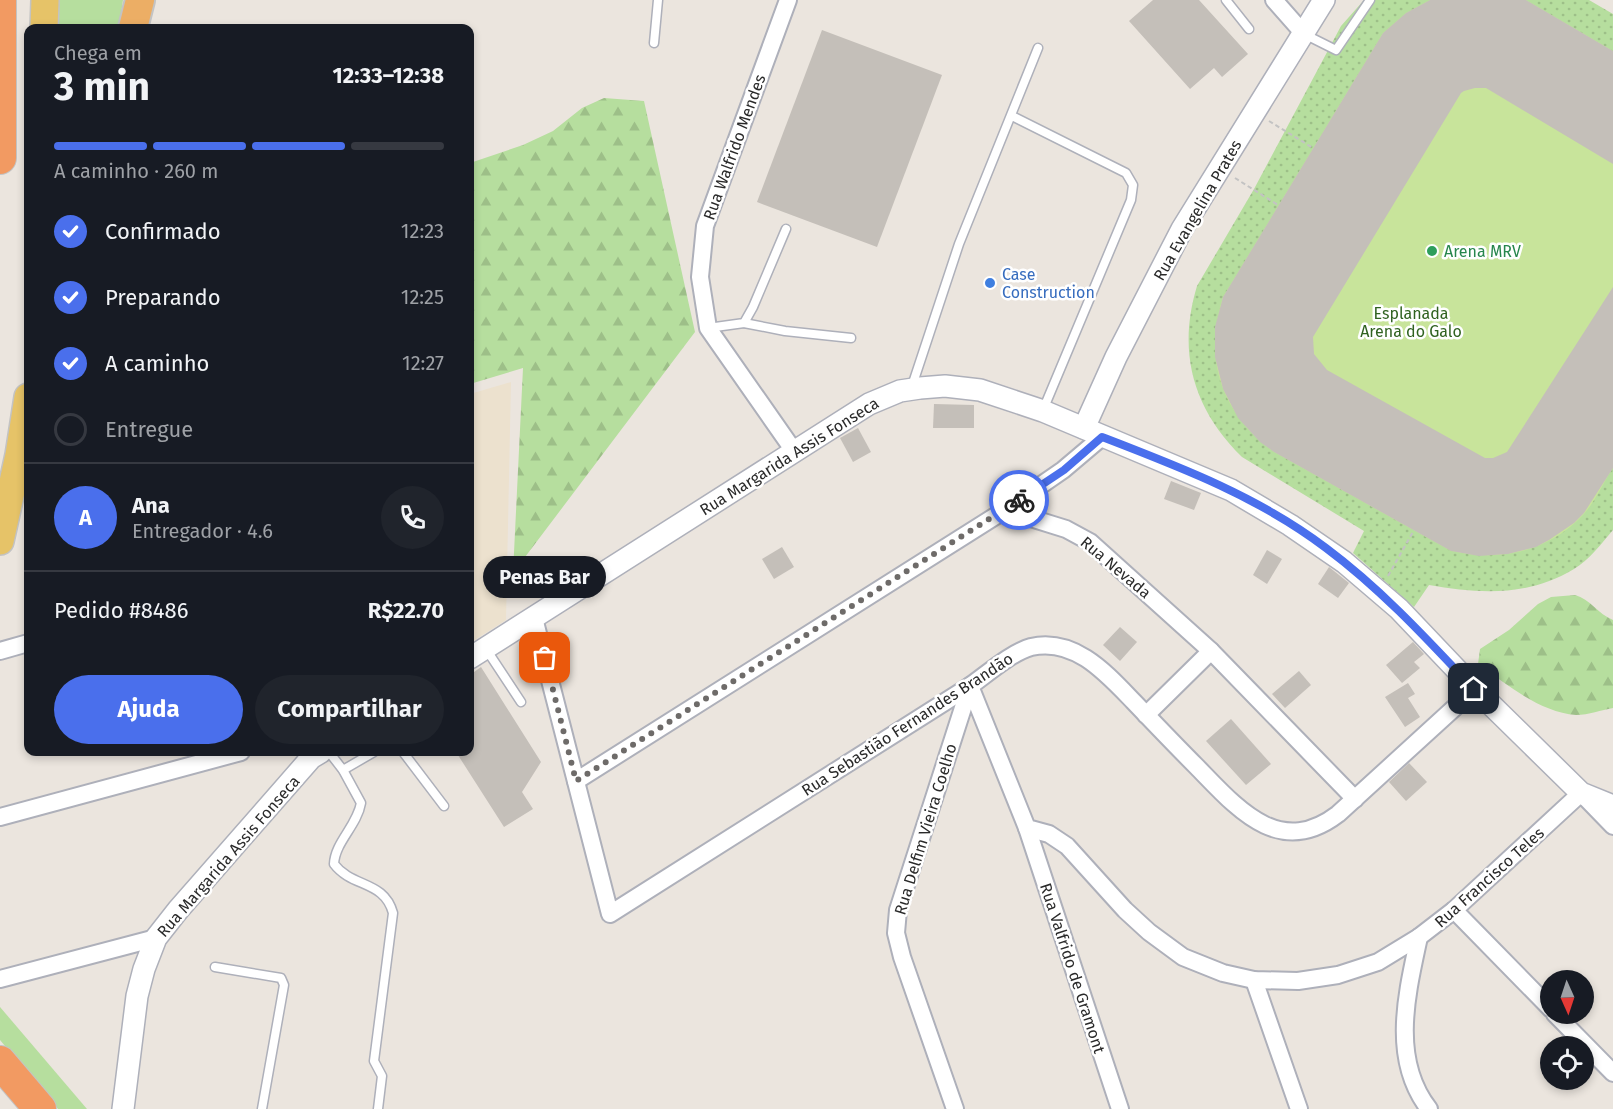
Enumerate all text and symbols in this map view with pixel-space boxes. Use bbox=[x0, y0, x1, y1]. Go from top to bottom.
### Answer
text: Chega em bbox=[54, 41, 142, 65]
text: 12:33–12:38 bbox=[333, 62, 444, 89]
text: 3 min bbox=[54, 64, 150, 110]
street label: Rua Walfrido Mendes bbox=[699, 72, 770, 223]
street label: Rua Evangelina Prates bbox=[1149, 137, 1245, 284]
text: A caminho · 260 m bbox=[54, 159, 218, 183]
icon: check bbox=[54, 215, 87, 248]
text: Confirmado bbox=[105, 218, 221, 245]
text: 12:23 bbox=[401, 219, 444, 243]
place label: Arena MRV bbox=[1444, 242, 1521, 261]
marker: Arena MRV bbox=[1425, 244, 1439, 258]
place label: Case Construction bbox=[1002, 265, 1095, 302]
marker: Case Construction bbox=[983, 276, 997, 290]
icon: check bbox=[54, 281, 87, 314]
text: Preparando bbox=[105, 284, 221, 311]
text: 12:25 bbox=[401, 285, 444, 309]
park label: Esplanada Arena do Galo bbox=[1360, 304, 1462, 341]
icon: check bbox=[54, 347, 87, 380]
text: A caminho bbox=[105, 350, 209, 377]
text: 12:27 bbox=[402, 351, 444, 375]
street label: Rua Margarida Assis Fonseca bbox=[696, 393, 882, 519]
text: Entregue bbox=[105, 416, 193, 443]
courier bbox=[989, 470, 1049, 530]
icon: bike bbox=[1003, 484, 1036, 517]
button: phone bbox=[381, 486, 444, 549]
text: Ana bbox=[132, 492, 170, 519]
text: A bbox=[79, 504, 92, 531]
text: Entregador · 4.6 bbox=[132, 519, 273, 543]
street label: Rua Nevada bbox=[1077, 532, 1155, 602]
callout: Penas Bar bbox=[484, 556, 606, 598]
text: Penas Bar bbox=[499, 565, 590, 589]
text: Pedido #8486 bbox=[54, 597, 188, 624]
text: R$22.70 bbox=[368, 597, 444, 624]
pin bbox=[519, 632, 570, 683]
icon: bag bbox=[528, 641, 561, 674]
street label: Rua Sebastião Fernandes Brandão bbox=[798, 649, 1016, 800]
pin bbox=[1448, 663, 1499, 714]
icon: home bbox=[1457, 672, 1490, 705]
button: Ajuda bbox=[54, 675, 243, 744]
button: Compartilhar bbox=[255, 675, 444, 744]
street label: Rua Delfim Vieira Coelho bbox=[890, 741, 961, 917]
street label: Rua Margarida Assis Fonseca bbox=[153, 772, 304, 941]
street label: Rua Francisco Teles bbox=[1431, 823, 1548, 931]
street label: Rua Valfrido de Gramont bbox=[1036, 881, 1109, 1056]
north arrow bbox=[1540, 970, 1594, 1024]
map controls bbox=[1540, 970, 1594, 1090]
button: locate bbox=[1540, 1036, 1594, 1090]

